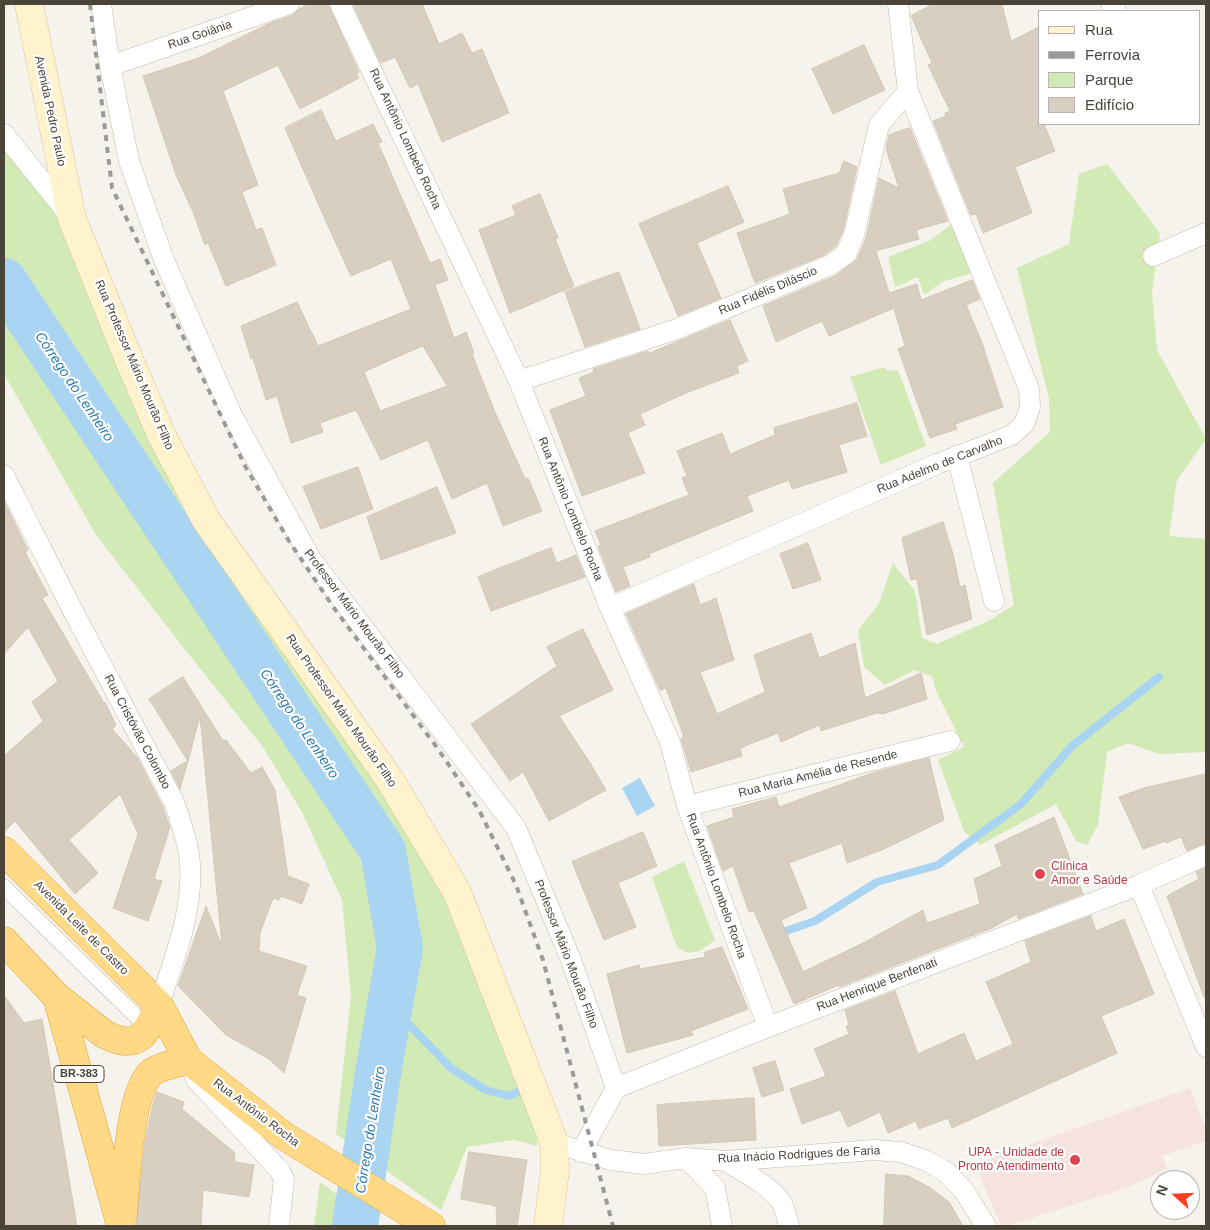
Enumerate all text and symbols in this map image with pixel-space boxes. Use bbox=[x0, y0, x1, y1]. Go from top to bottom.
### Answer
legend bbox=[1038, 10, 1200, 125]
street label: Rua Goiânia bbox=[166, 17, 234, 53]
text: Rua bbox=[1085, 21, 1113, 38]
text: Ferrovia bbox=[1085, 46, 1140, 63]
street label: Avenida Pedro Paulo bbox=[31, 54, 69, 168]
street label: Rua Antônio Lombelo Rocha bbox=[366, 66, 444, 212]
text: Parque bbox=[1085, 71, 1133, 88]
text: Edifício bbox=[1085, 96, 1134, 113]
street label: Rua Fidélis Diláscio bbox=[717, 264, 819, 318]
street label: Rua Professor Mário Mourão Filho bbox=[92, 278, 176, 452]
water label: Córrego do Lenheiro bbox=[31, 329, 117, 445]
street label: Rua Adelmo de Carvalho bbox=[875, 433, 1005, 497]
street label: Rua Antônio Lombelo Rocha bbox=[535, 435, 605, 583]
street label: Professor Mário Mourão Filho bbox=[301, 547, 407, 681]
street label: Rua Professor Mário Mourão Filho bbox=[283, 632, 399, 790]
water label: Córrego do Lenheiro bbox=[256, 666, 342, 782]
street label: Rua Cristóvão Colombo bbox=[101, 672, 173, 792]
street label: Rua Maria Amélia de Resende bbox=[737, 747, 899, 801]
street label: Rua Antônio Lombelo Rocha bbox=[683, 811, 749, 961]
place label: Clínica Amor e Saúde bbox=[1051, 860, 1128, 888]
marker: Clínica Amor e Saúde bbox=[1033, 867, 1047, 881]
street label: Avenida Leite de Castro bbox=[31, 878, 131, 978]
street label: Professor Mário Mourão Filho bbox=[531, 878, 601, 1030]
street label: Rua Henrique Benfenati bbox=[815, 955, 939, 1015]
water label: Córrego do Lenheiro bbox=[353, 1065, 389, 1195]
road number: BR-383 bbox=[54, 1066, 104, 1082]
street label: Rua Antônio Rocha bbox=[210, 1076, 302, 1150]
street label: Rua Inácio Rodrigues de Faria bbox=[717, 1144, 881, 1166]
place label: UPA - Unidade de Pronto Atendimento bbox=[958, 1146, 1064, 1174]
marker: UPA - Unidade de Pronto Atendimento bbox=[1068, 1153, 1082, 1167]
north arrow bbox=[1150, 1170, 1200, 1220]
text: N bbox=[1153, 1183, 1171, 1198]

